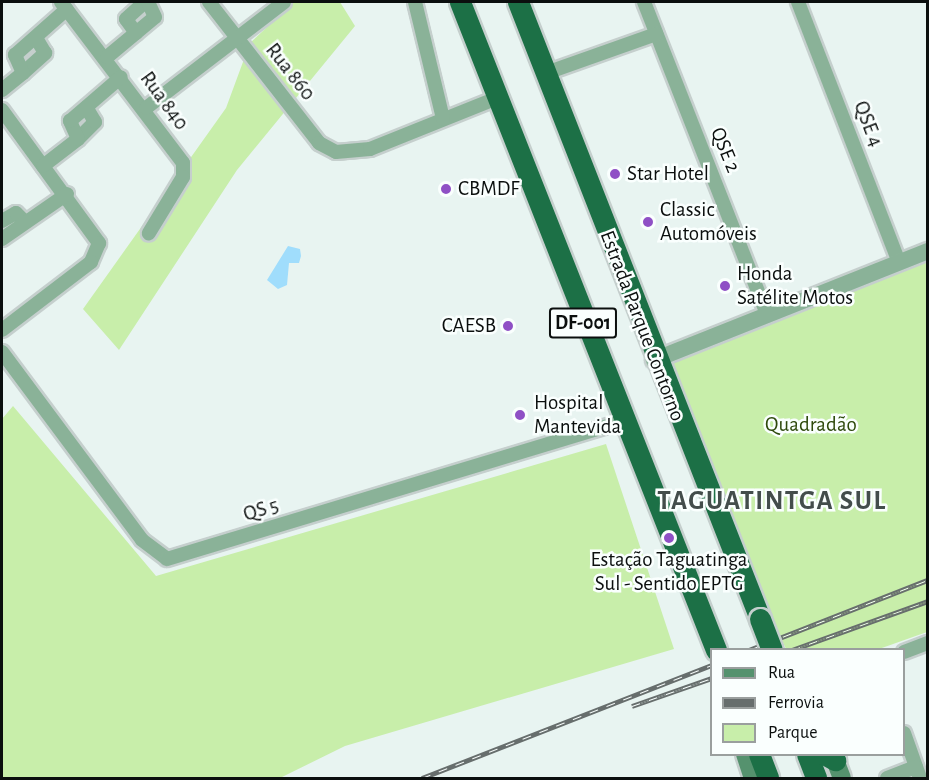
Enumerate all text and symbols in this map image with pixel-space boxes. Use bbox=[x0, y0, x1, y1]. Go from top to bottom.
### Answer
street label: Rua 860 bbox=[260, 38, 320, 106]
street label: Rua 840 bbox=[134, 67, 194, 135]
street label: QSE 4 bbox=[848, 98, 888, 150]
street label: QSE 2 bbox=[705, 124, 745, 176]
place label: Star Hotel bbox=[627, 161, 709, 187]
marker: Star Hotel bbox=[608, 167, 622, 181]
place label: CBMDF bbox=[458, 176, 519, 202]
marker: CBMDF bbox=[439, 182, 453, 196]
place label: Classic Automóveis bbox=[660, 197, 757, 247]
marker: Classic Automóveis bbox=[641, 215, 655, 229]
street label: Estrada Parque Contorno bbox=[594, 227, 690, 425]
place label: Honda Satélite Motos bbox=[737, 261, 853, 311]
marker: Honda Satélite Motos bbox=[718, 279, 732, 293]
road number: DF-001 bbox=[548, 306, 618, 340]
place label: CAESB bbox=[442, 313, 496, 339]
marker: CAESB bbox=[501, 319, 515, 333]
place label: Hospital Mantevida bbox=[534, 390, 621, 440]
marker: Hospital Mantevida bbox=[511, 406, 529, 424]
park label: Quadradão bbox=[765, 412, 857, 438]
district label: TAGUATINTGA SUL bbox=[657, 485, 887, 517]
street label: QS 5 bbox=[240, 493, 282, 527]
marker: Estação Taguatinga Sul - Sentido EPTG bbox=[662, 531, 676, 545]
place label: Estação Taguatinga Sul - Sentido EPTG bbox=[590, 547, 748, 597]
legend bbox=[710, 648, 905, 756]
text: Rua bbox=[768, 664, 795, 682]
text: Ferrovia bbox=[768, 694, 824, 712]
text: Parque bbox=[768, 724, 817, 742]

